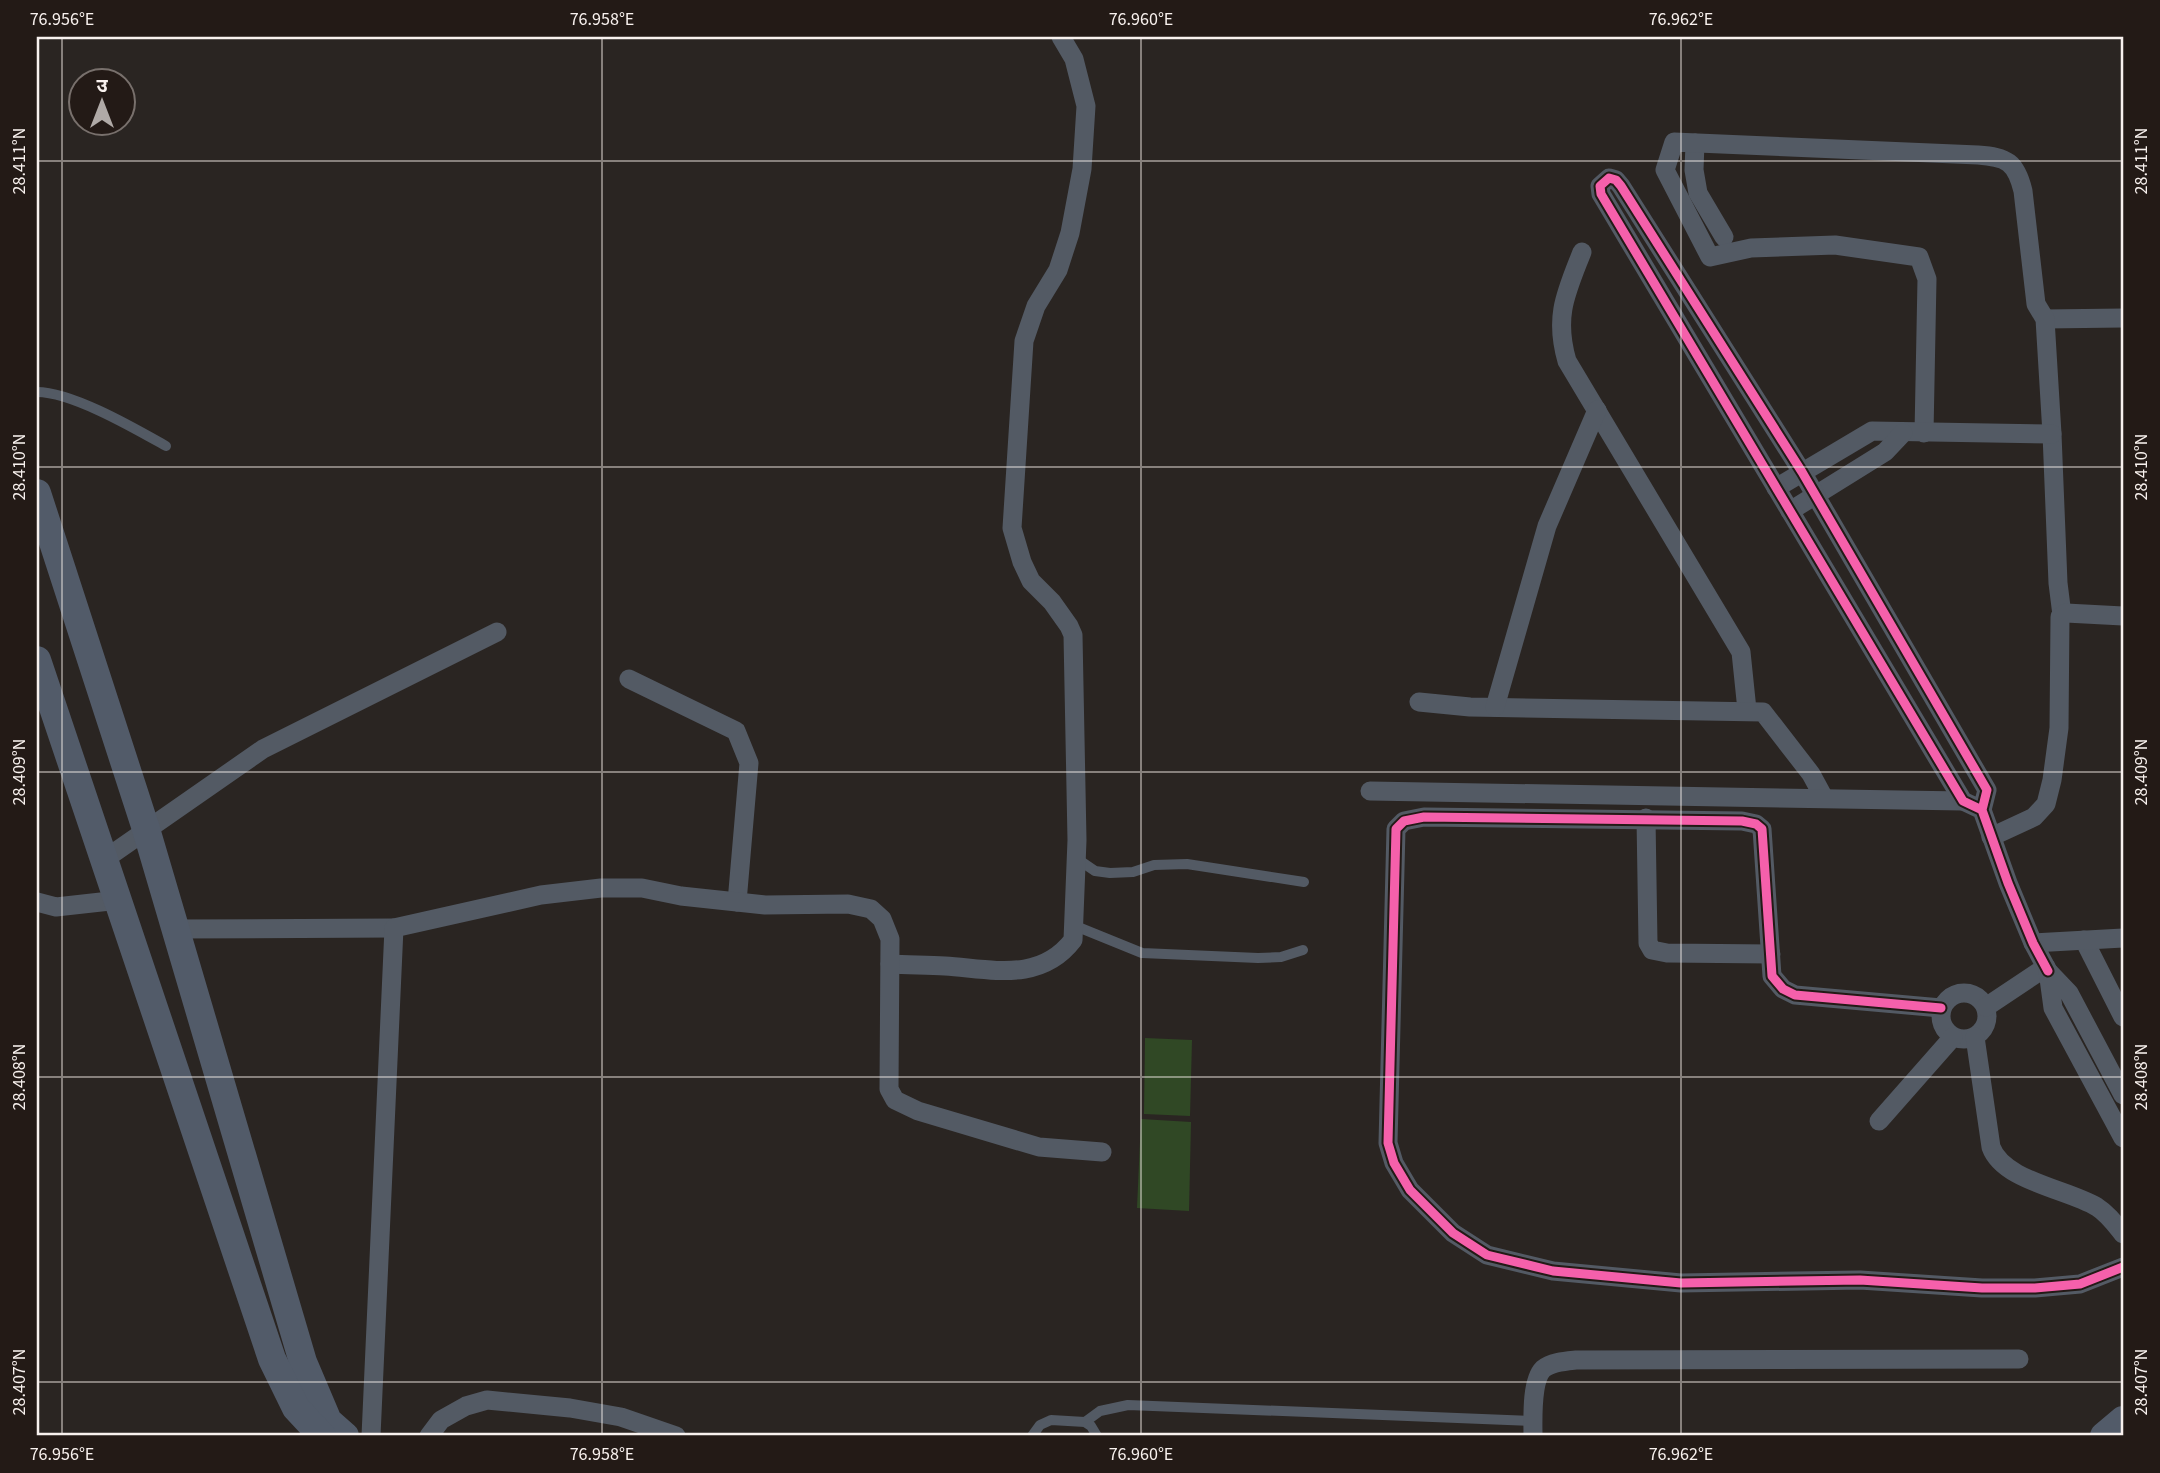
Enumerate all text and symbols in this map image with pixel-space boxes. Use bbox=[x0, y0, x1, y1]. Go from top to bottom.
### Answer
text: 76.956°E bbox=[30, 7, 94, 32]
text: 76.958°E bbox=[570, 7, 634, 32]
text: 76.960°E bbox=[1109, 7, 1173, 32]
text: 76.962°E bbox=[1649, 7, 1713, 32]
north arrow bbox=[66, 66, 136, 136]
text: उ bbox=[96, 73, 108, 100]
text: 28.411°N bbox=[7, 128, 32, 194]
text: 28.411°N bbox=[2129, 128, 2154, 194]
text: 28.410°N bbox=[7, 434, 32, 500]
text: 28.410°N bbox=[2129, 434, 2154, 500]
text: 28.409°N bbox=[7, 739, 32, 805]
text: 28.409°N bbox=[2129, 739, 2154, 805]
text: 28.408°N bbox=[7, 1044, 32, 1110]
text: 28.408°N bbox=[2129, 1044, 2154, 1110]
text: 28.407°N bbox=[7, 1349, 32, 1415]
text: 28.407°N bbox=[2129, 1349, 2154, 1415]
text: 76.956°E bbox=[30, 1442, 94, 1467]
text: 76.958°E bbox=[570, 1442, 634, 1467]
text: 76.960°E bbox=[1109, 1442, 1173, 1467]
text: 76.962°E bbox=[1649, 1442, 1713, 1467]

